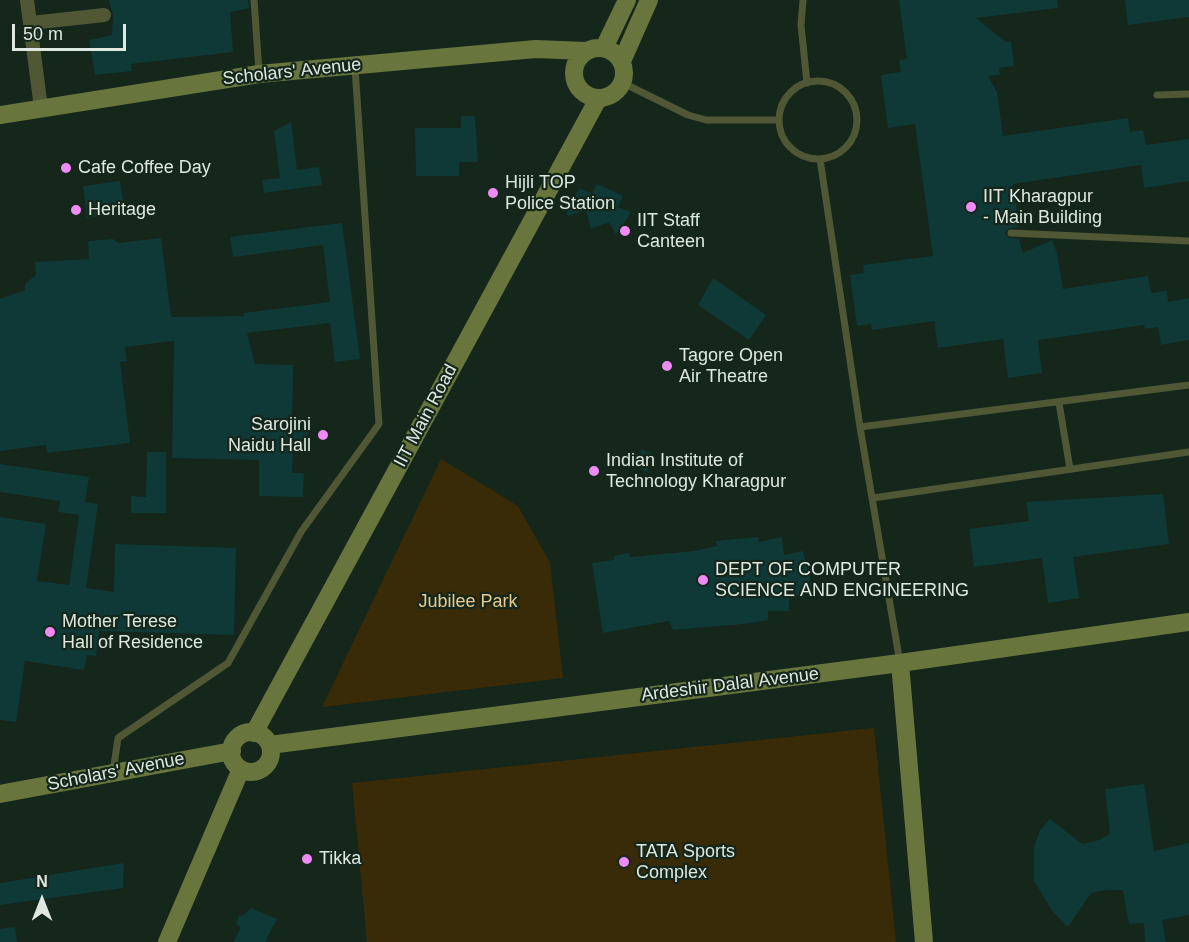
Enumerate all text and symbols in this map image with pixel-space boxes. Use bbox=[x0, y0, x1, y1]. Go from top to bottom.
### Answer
scale bar bbox=[15, 12, 129, 50]
text: 50 m bbox=[23, 24, 63, 44]
street label: Scholars' Avenue bbox=[222, 54, 362, 90]
place label: Cafe Coffee Day bbox=[78, 157, 211, 179]
marker: Cafe Coffee Day bbox=[59, 161, 73, 175]
place label: Hijli TOP Police Station bbox=[505, 172, 615, 214]
marker: Hijli TOP Police Station bbox=[486, 186, 500, 200]
place label: IIT Kharagpur - Main Building bbox=[983, 186, 1102, 228]
place label: Heritage bbox=[88, 199, 156, 221]
marker: IIT Kharagpur - Main Building bbox=[964, 200, 978, 214]
marker: Heritage bbox=[69, 203, 83, 217]
place label: IIT Staff Canteen bbox=[637, 210, 705, 252]
marker: IIT Staff Canteen bbox=[618, 224, 632, 238]
place label: Tagore Open Air Theatre bbox=[679, 345, 783, 388]
marker: Tagore Open Air Theatre bbox=[660, 359, 674, 373]
street label: IIT Main Road bbox=[390, 361, 462, 471]
place label: Sarojini Naidu Hall bbox=[228, 414, 311, 456]
marker: Sarojini Naidu Hall bbox=[316, 428, 330, 442]
place label: Indian Institute of Technology Kharagpur bbox=[606, 450, 786, 492]
marker: Indian Institute of Technology Kharagpur bbox=[587, 464, 601, 478]
place label: DEPT OF COMPUTER SCIENCE AND ENGINEERING bbox=[715, 559, 969, 602]
marker: DEPT OF COMPUTER SCIENCE AND ENGINEERING bbox=[696, 573, 710, 587]
park label: Jubilee Park bbox=[418, 591, 518, 613]
place label: Mother Terese Hall of Residence bbox=[62, 611, 203, 654]
marker: Mother Terese Hall of Residence bbox=[43, 625, 57, 639]
street label: Ardeshir Dalal Avenue bbox=[640, 663, 820, 707]
street label: Scholars' Avenue bbox=[46, 748, 186, 796]
place label: TATA Sports Complex bbox=[636, 841, 735, 884]
place label: Tikka bbox=[319, 848, 361, 870]
marker: Tikka bbox=[300, 852, 314, 866]
marker: TATA Sports Complex bbox=[617, 855, 631, 869]
north arrow bbox=[12, 870, 72, 930]
text: N bbox=[36, 873, 48, 890]

